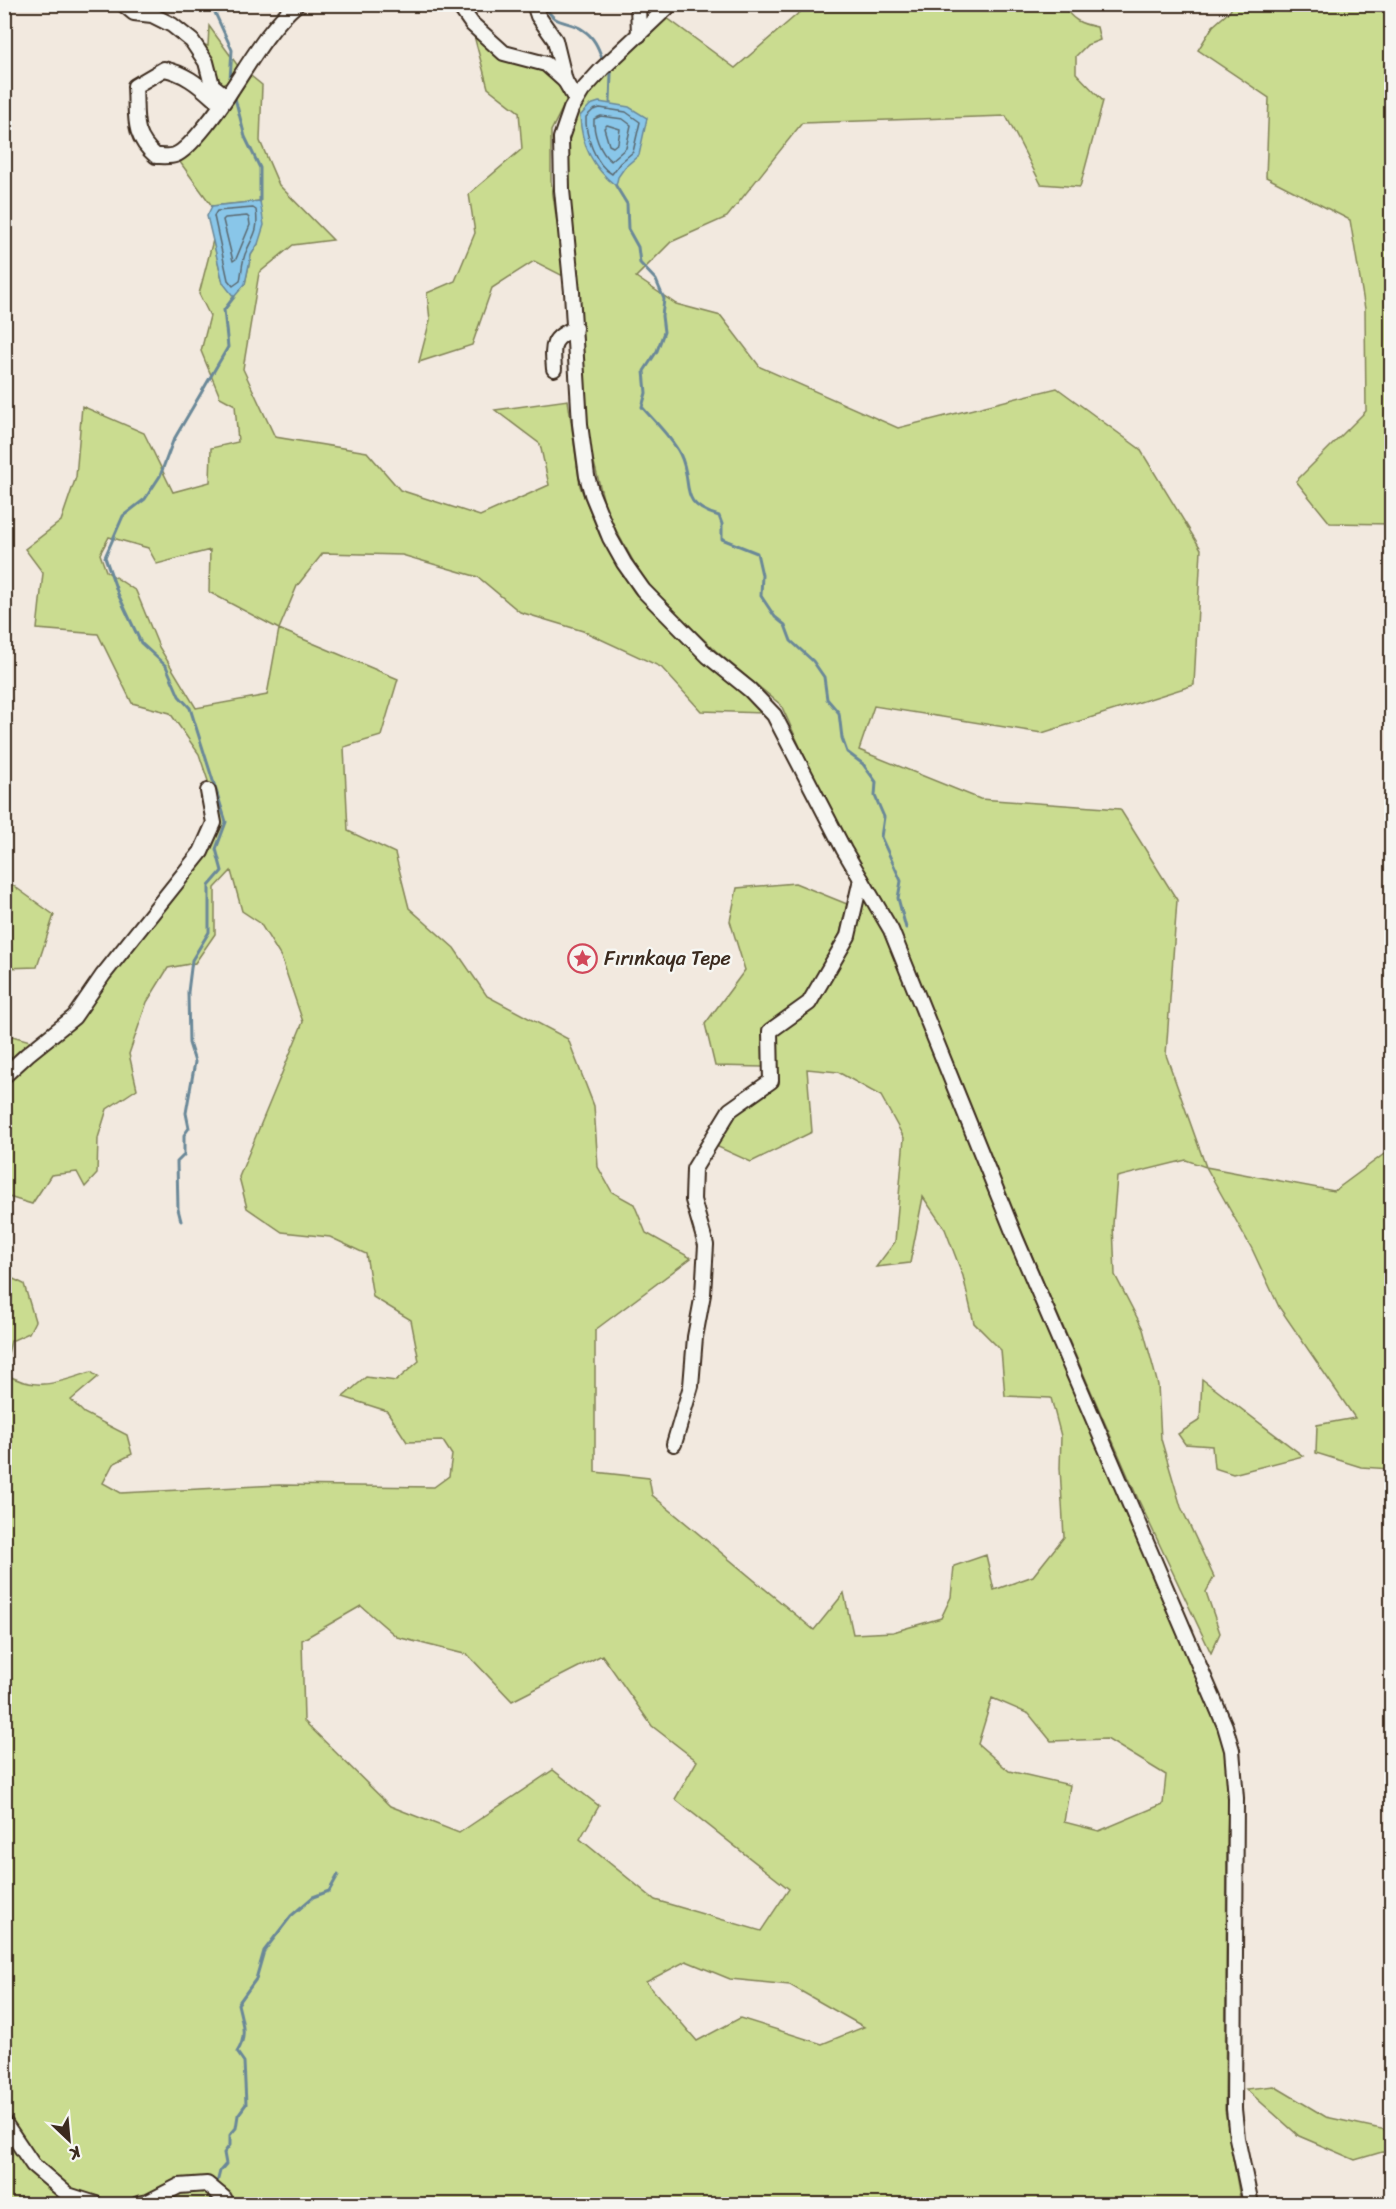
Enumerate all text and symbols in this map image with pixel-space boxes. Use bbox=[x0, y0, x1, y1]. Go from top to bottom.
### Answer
place label: Fırınkaya Tepe bbox=[604, 941, 731, 976]
place icon: Fırınkaya Tepe bbox=[567, 942, 599, 974]
north arrow bbox=[39, 2110, 99, 2170]
text: K bbox=[63, 2137, 87, 2169]

